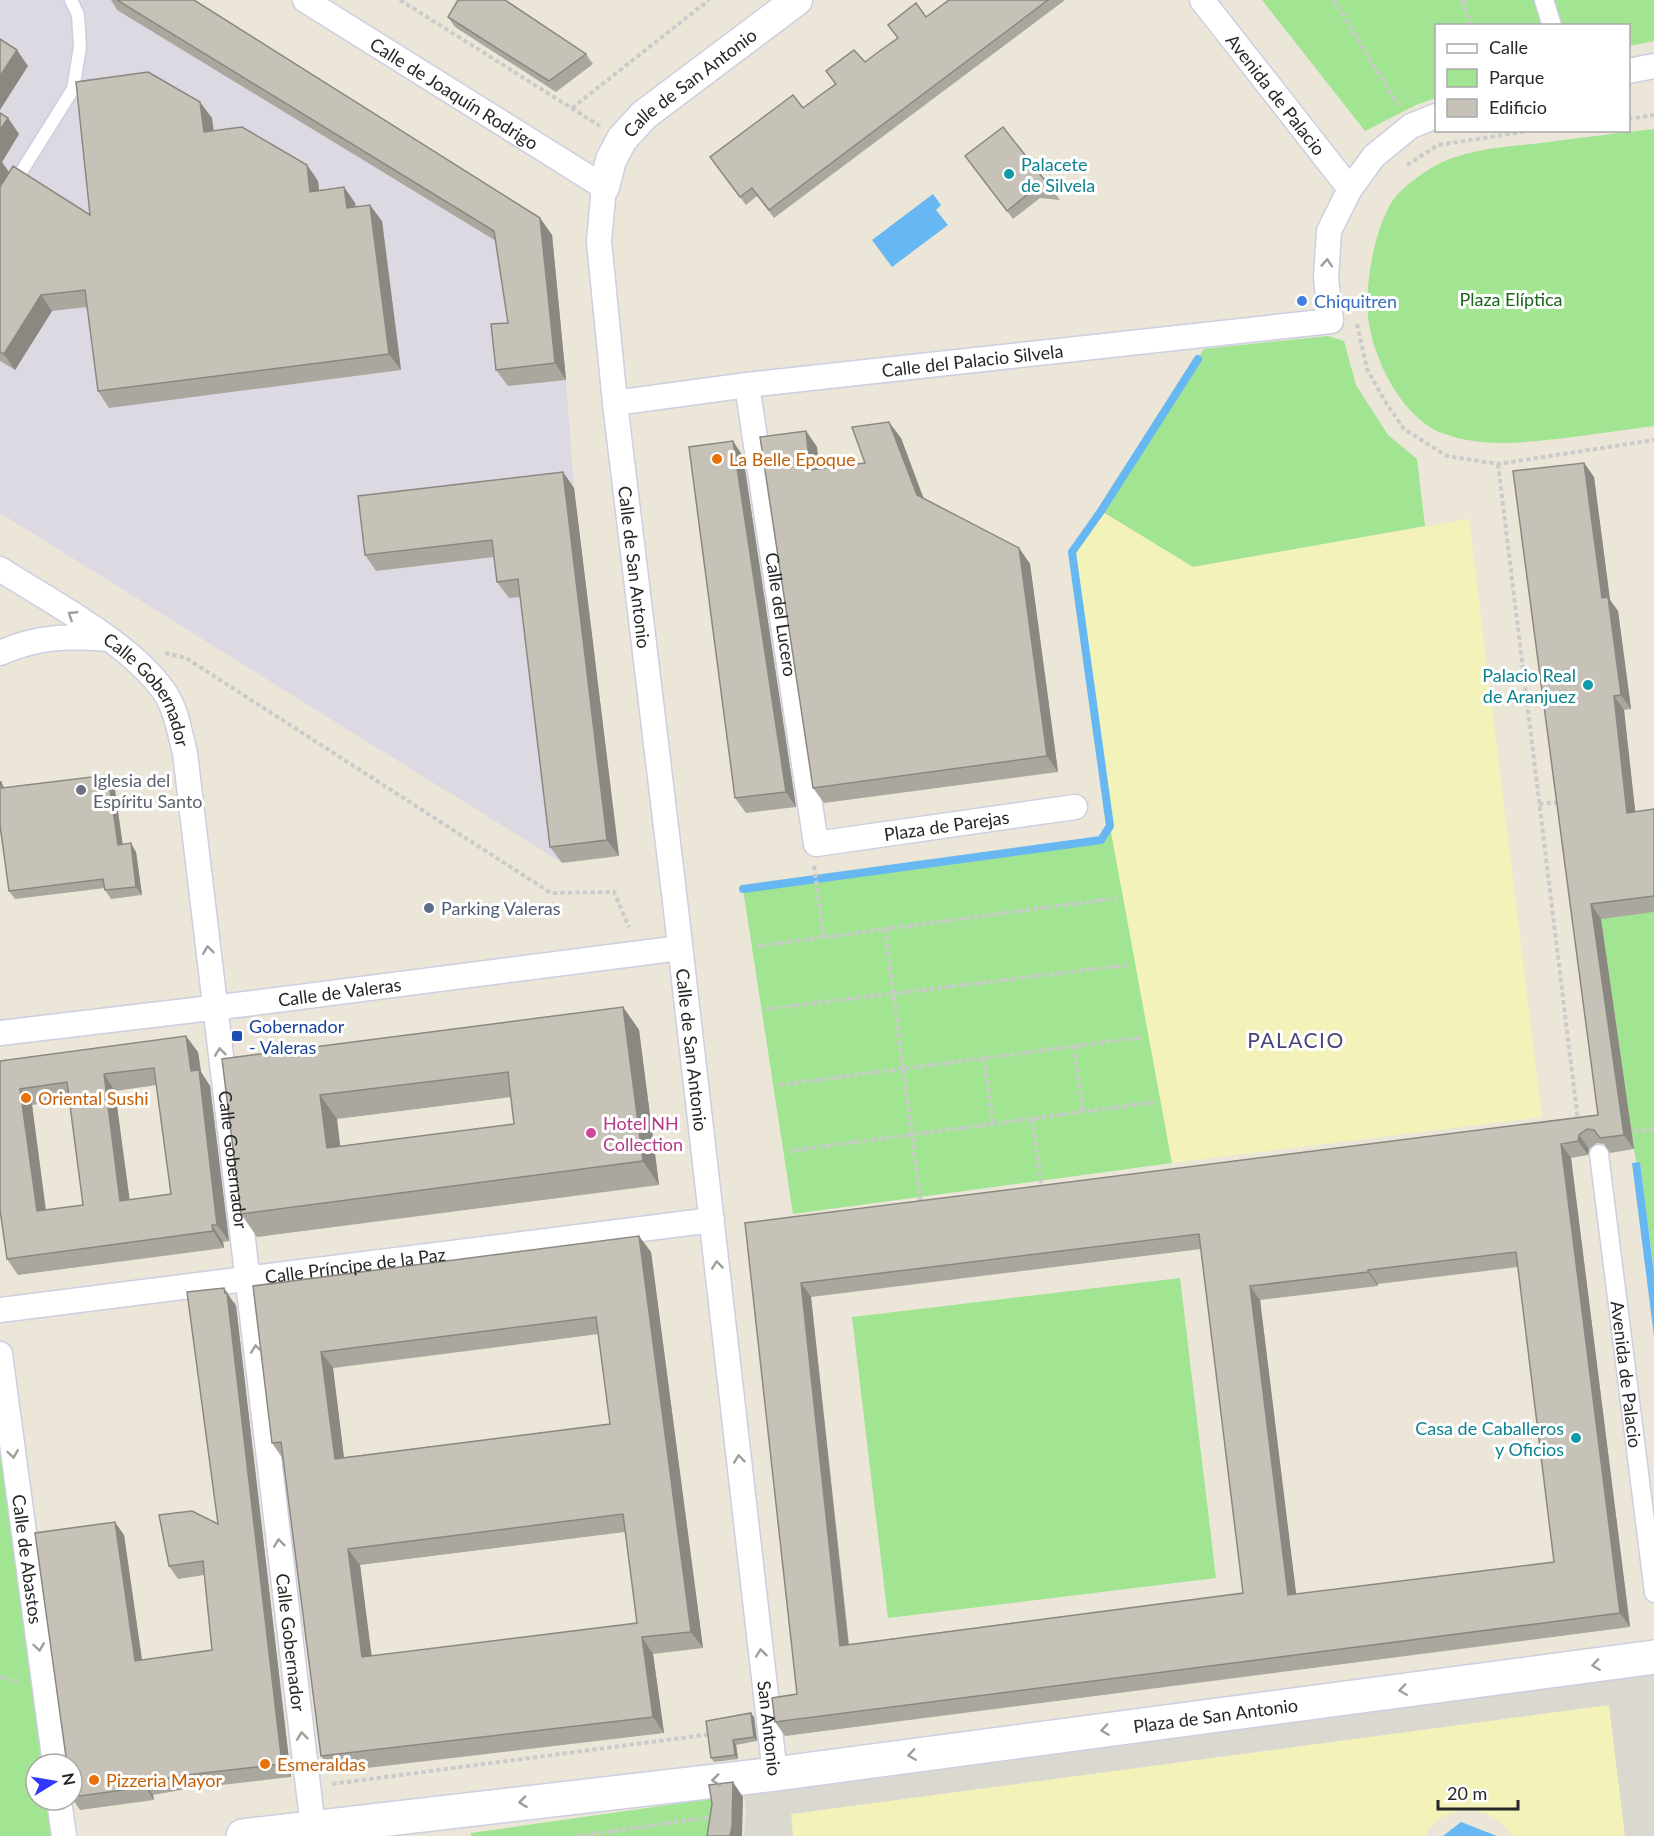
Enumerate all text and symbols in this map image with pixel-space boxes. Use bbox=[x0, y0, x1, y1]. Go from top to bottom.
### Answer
street label: Calle de San Antonio bbox=[618, 23, 761, 142]
legend bbox=[1435, 24, 1630, 132]
street label: Avenida de Palacio bbox=[1222, 29, 1330, 160]
street label: Calle de Joaquín Rodrigo bbox=[366, 33, 542, 154]
text: Calle bbox=[1489, 36, 1528, 58]
text: Parque bbox=[1489, 66, 1544, 88]
text: Edificio bbox=[1489, 96, 1547, 118]
place label: Palacete de Silvela bbox=[1021, 153, 1095, 196]
marker: Palacete de Silvela bbox=[1002, 167, 1016, 181]
one-way arrow bbox=[1320, 259, 1333, 268]
park label: Plaza Elíptica bbox=[1459, 288, 1563, 310]
place label: Chiquitren bbox=[1314, 290, 1397, 312]
marker: Chiquitren bbox=[1295, 294, 1309, 308]
street label: Calle del Palacio Silvela bbox=[880, 339, 1064, 381]
place label: La Belle Epoque bbox=[729, 448, 855, 470]
marker: La Belle Epoque bbox=[710, 452, 724, 466]
street label: Calle de San Antonio bbox=[614, 485, 655, 650]
street label: Calle del Lucero bbox=[761, 551, 802, 678]
one-way arrow bbox=[68, 611, 79, 622]
street label: Calle Gobernador bbox=[99, 628, 194, 749]
place label: Palacio Real de Aranjuez bbox=[1482, 664, 1576, 707]
marker: Palacio Real de Aranjuez bbox=[1581, 678, 1595, 692]
place label: Iglesia del Espíritu Santo bbox=[93, 769, 203, 812]
marker: Iglesia del Espíritu Santo bbox=[74, 783, 88, 797]
street label: Plaza de Parejas bbox=[883, 806, 1011, 845]
place label: Parking Valeras bbox=[441, 897, 561, 919]
marker: Parking Valeras bbox=[422, 901, 436, 915]
one-way arrow bbox=[203, 945, 215, 954]
street label: Calle de San Antonio bbox=[672, 967, 712, 1132]
street label: Calle de Valeras bbox=[277, 973, 403, 1011]
place label: Gobernador - Valeras bbox=[249, 1015, 345, 1058]
district label: PALACIO bbox=[1247, 1027, 1345, 1052]
marker: Gobernador - Valeras bbox=[230, 1029, 244, 1043]
one-way arrow bbox=[214, 1048, 227, 1057]
place label: Oriental Sushi bbox=[38, 1087, 149, 1109]
street label: Calle Gobernador bbox=[214, 1089, 253, 1230]
marker: Oriental Sushi bbox=[19, 1091, 33, 1105]
place label: Hotel NH Collection bbox=[603, 1112, 683, 1155]
marker: Hotel NH Collection bbox=[584, 1126, 598, 1140]
street label: Calle Príncipe de la Paz bbox=[264, 1243, 447, 1287]
one-way arrow bbox=[711, 1261, 724, 1270]
street label: Avenida de Palacio bbox=[1606, 1299, 1647, 1449]
one-way arrow bbox=[250, 1344, 263, 1354]
place label: Casa de Caballeros y Oficios bbox=[1415, 1417, 1564, 1460]
marker: Casa de Caballeros y Oficios bbox=[1569, 1431, 1583, 1445]
one-way arrow bbox=[7, 1449, 19, 1458]
one-way arrow bbox=[733, 1454, 746, 1464]
street label: Calle de Abastos bbox=[8, 1493, 47, 1626]
one-way arrow bbox=[273, 1538, 286, 1547]
street label: Calle Gobernador bbox=[272, 1572, 310, 1713]
one-way arrow bbox=[32, 1642, 45, 1652]
one-way arrow bbox=[755, 1648, 768, 1657]
one-way arrow bbox=[1591, 1658, 1601, 1671]
street label: San Antonio bbox=[753, 1679, 786, 1777]
one-way arrow bbox=[1398, 1684, 1407, 1696]
street label: Plaza de San Antonio bbox=[1132, 1694, 1299, 1737]
one-way arrow bbox=[1101, 1723, 1110, 1735]
one-way arrow bbox=[296, 1732, 309, 1741]
one-way arrow bbox=[907, 1749, 917, 1761]
north arrow bbox=[24, 1752, 84, 1812]
place label: Esmeraldas bbox=[277, 1753, 366, 1775]
marker: Esmeraldas bbox=[258, 1757, 272, 1771]
place label: Pizzeria Mayor bbox=[106, 1769, 223, 1791]
text: N bbox=[59, 1771, 80, 1787]
marker: Pizzeria Mayor bbox=[87, 1773, 101, 1787]
one-way arrow bbox=[712, 1773, 721, 1786]
scale bar bbox=[1438, 1773, 1518, 1811]
text: 20 m bbox=[1447, 1782, 1487, 1804]
one-way arrow bbox=[518, 1796, 527, 1808]

